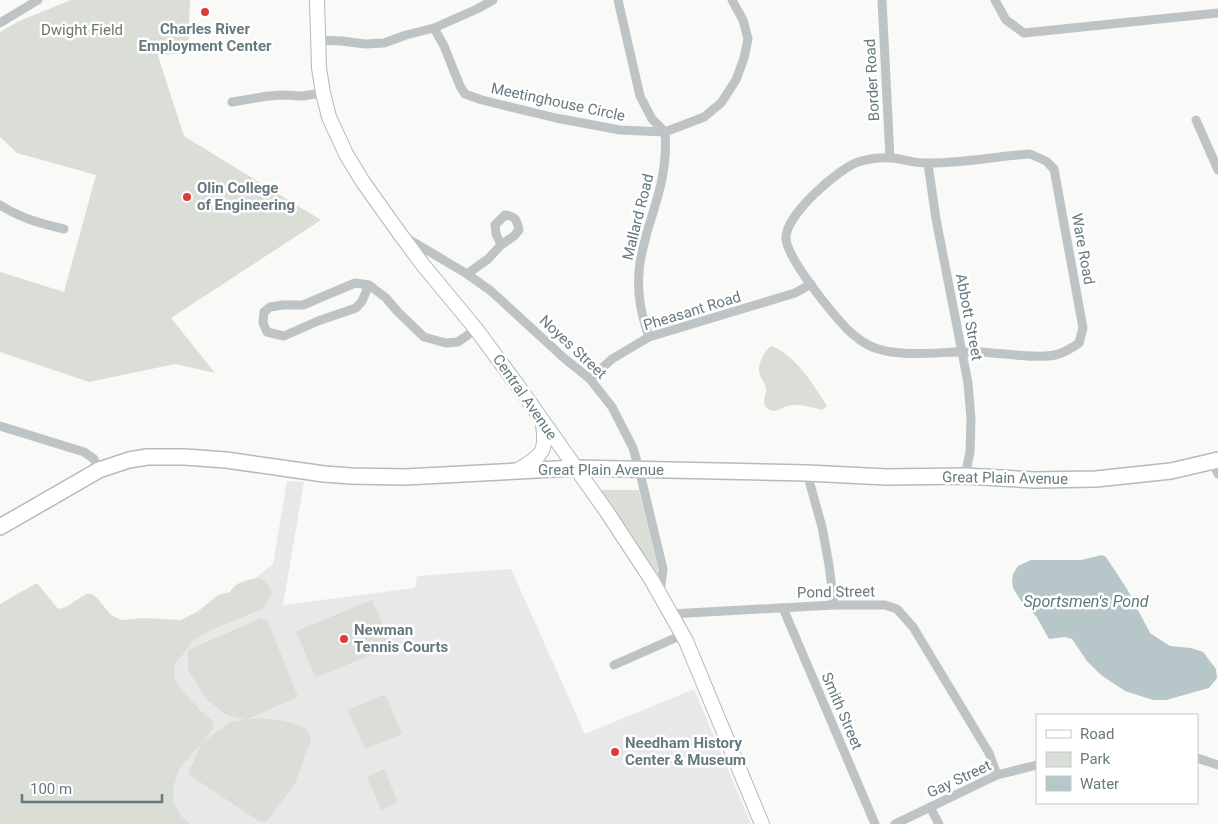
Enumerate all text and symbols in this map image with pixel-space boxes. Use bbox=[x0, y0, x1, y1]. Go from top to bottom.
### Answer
marker: Charles River Employment Center bbox=[199, 6, 211, 18]
place label: Charles River Employment Center bbox=[138, 20, 272, 55]
park label: Dwight Field bbox=[41, 21, 123, 39]
street label: Border Road bbox=[861, 38, 883, 122]
street label: Meetinghouse Circle bbox=[489, 79, 627, 125]
street label: Mallard Road bbox=[619, 172, 657, 262]
place label: Olin College of Engineering bbox=[197, 179, 295, 214]
marker: Olin College of Engineering bbox=[181, 191, 193, 203]
street label: Ware Road bbox=[1068, 212, 1098, 286]
street label: Abbott Street bbox=[952, 272, 986, 362]
street label: Pheasant Road bbox=[641, 288, 743, 334]
street label: Noyes Street bbox=[536, 311, 610, 383]
street label: Central Avenue bbox=[489, 351, 561, 443]
street label: Great Plain Avenue bbox=[538, 461, 664, 479]
street label: Great Plain Avenue bbox=[942, 468, 1068, 488]
street label: Pond Street bbox=[797, 582, 875, 602]
water label: Sportsmen's Pond bbox=[1024, 592, 1149, 611]
place label: Newman Tennis Courts bbox=[354, 621, 449, 656]
marker: Newman Tennis Courts bbox=[338, 633, 350, 645]
street label: Smith Street bbox=[818, 670, 866, 752]
legend bbox=[1036, 714, 1198, 804]
text: Road bbox=[1080, 725, 1114, 743]
place label: Needham History Center & Museum bbox=[625, 734, 746, 769]
marker: Needham History Center & Museum bbox=[609, 746, 621, 758]
text: Park bbox=[1080, 750, 1111, 768]
street label: Gay Street bbox=[924, 756, 994, 802]
scale bar bbox=[22, 772, 162, 804]
text: Water bbox=[1080, 775, 1119, 793]
text: 100 m bbox=[30, 780, 72, 798]

